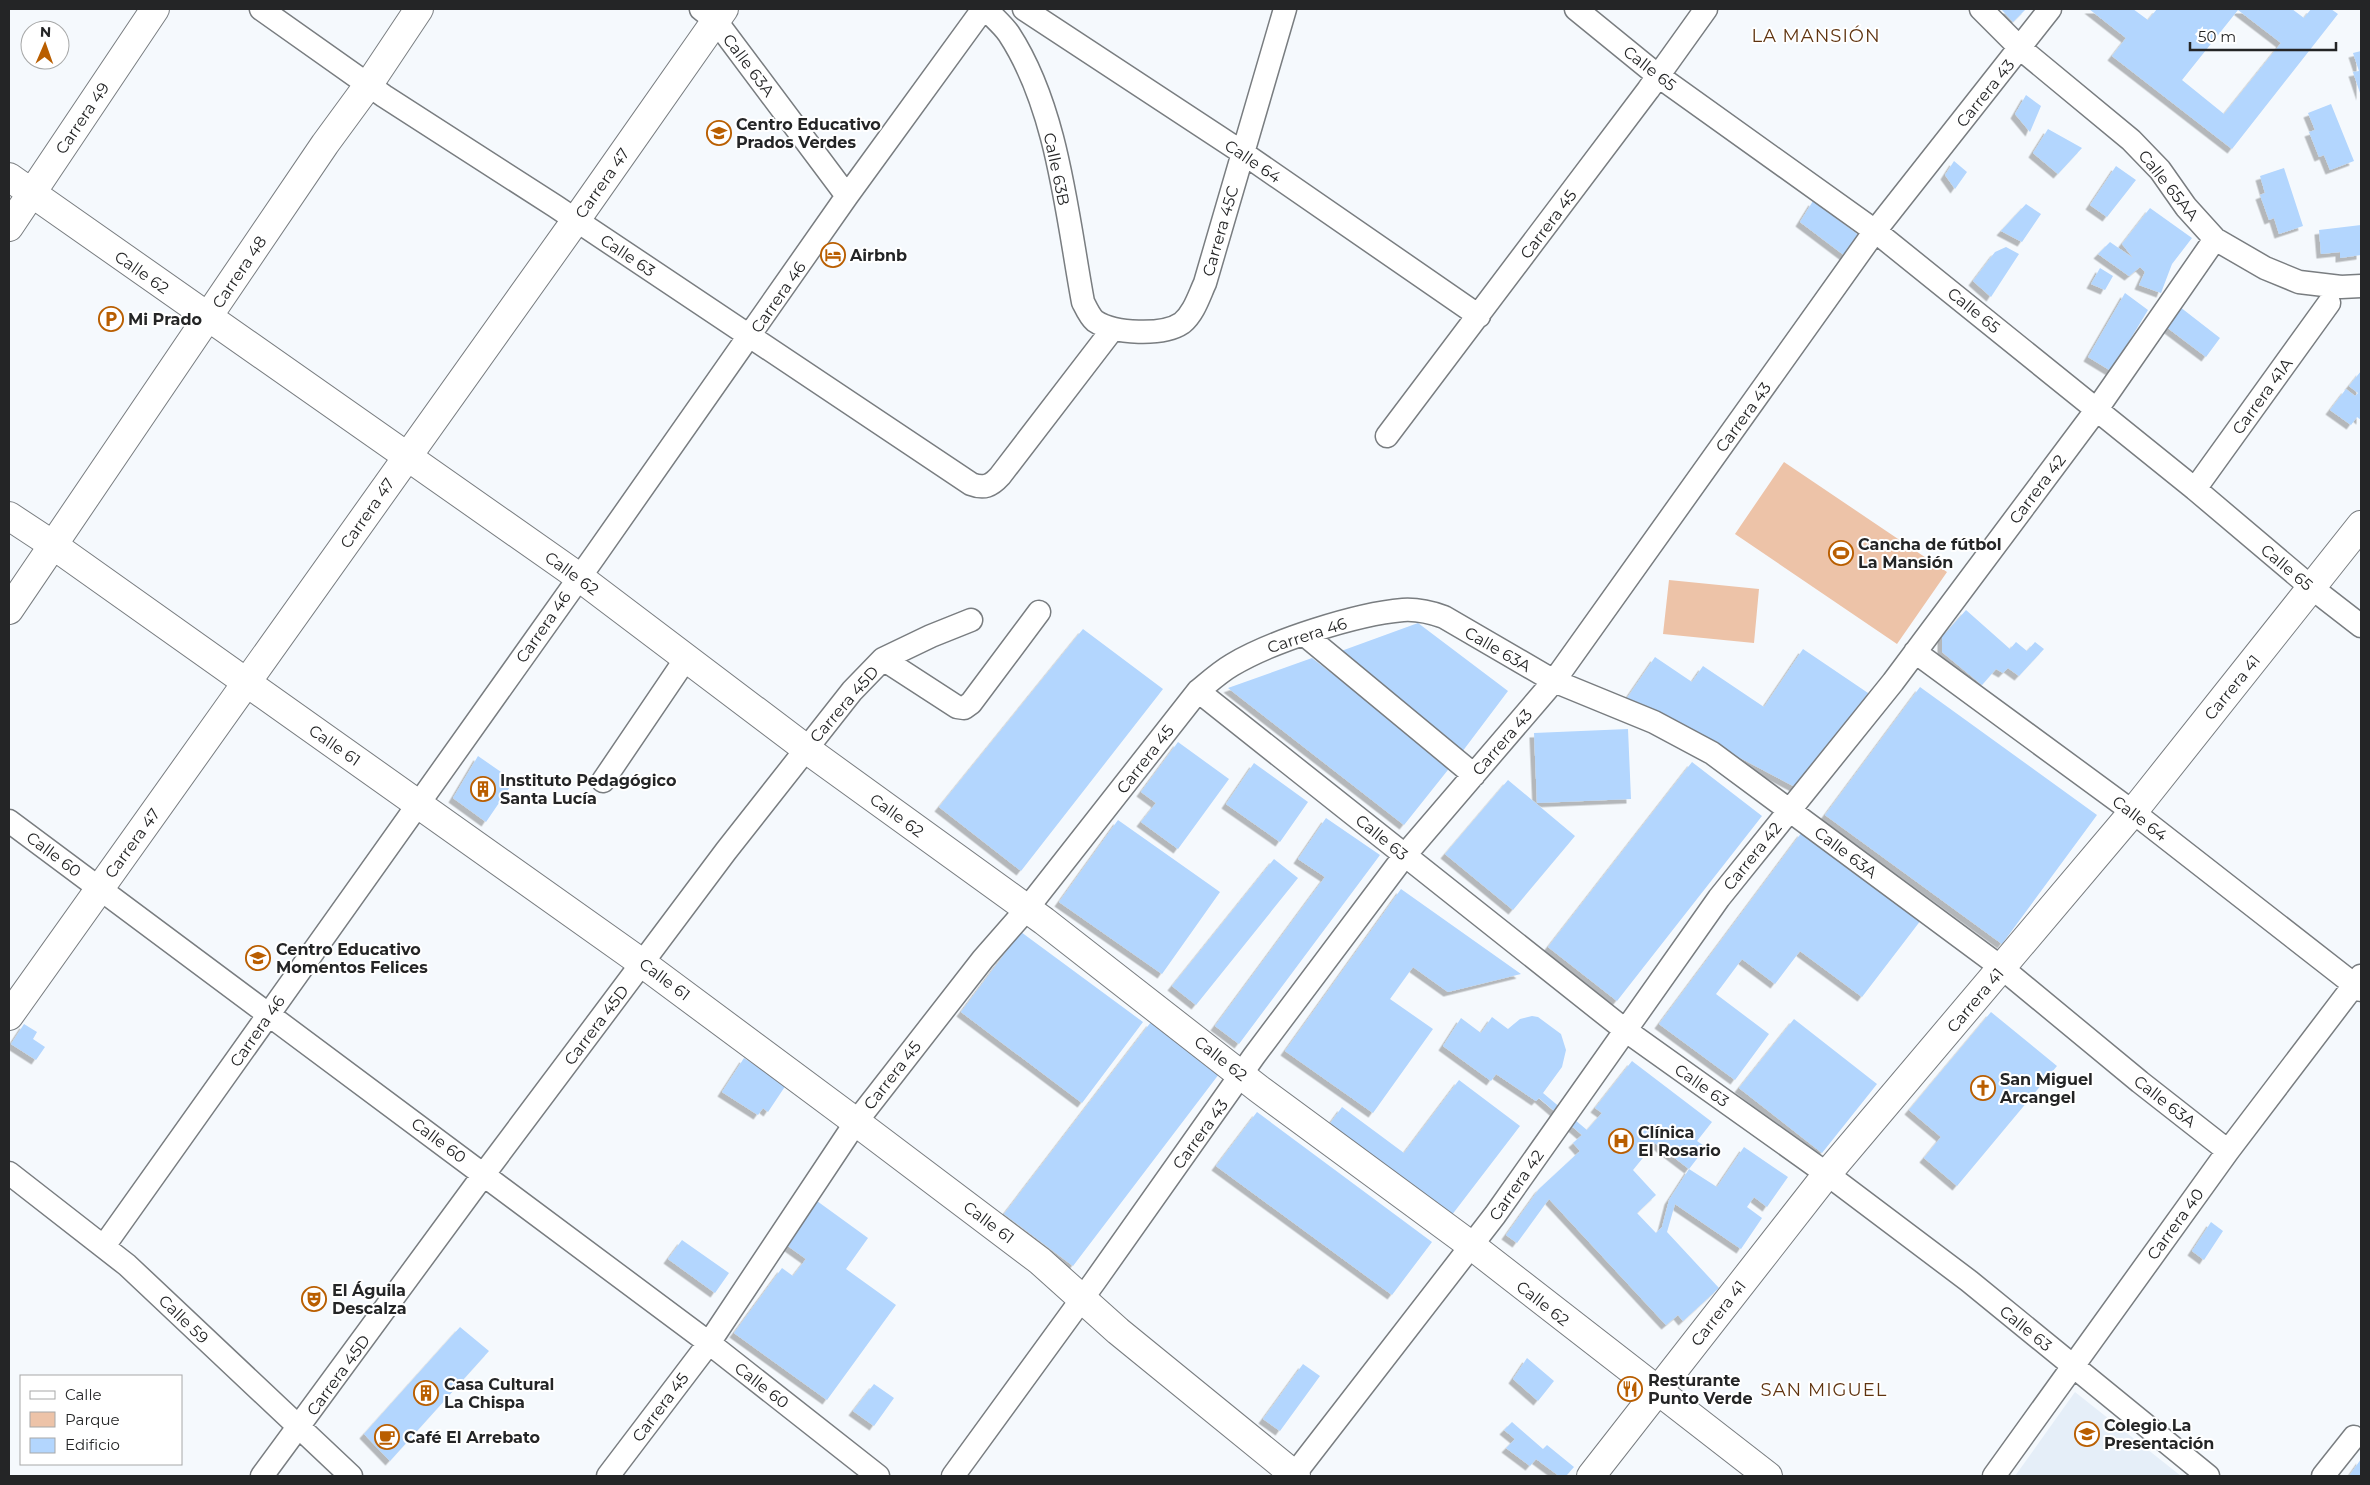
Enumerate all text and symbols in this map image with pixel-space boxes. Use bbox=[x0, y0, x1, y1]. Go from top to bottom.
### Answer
north arrow bbox=[20, 20, 70, 70]
scale bar bbox=[2190, 20, 2336, 52]
text: N bbox=[39, 23, 51, 41]
district label: LA MANSIÓN bbox=[1751, 25, 1881, 47]
text: 50 m bbox=[2198, 27, 2236, 46]
street label: Calle 63A bbox=[719, 30, 779, 101]
street label: Calle 65 bbox=[1619, 42, 1680, 95]
street label: Carrera 43 bbox=[1952, 56, 2018, 131]
street label: Carrera 49 bbox=[51, 79, 113, 158]
place label: Centro Educativo Prados Verdes bbox=[736, 115, 881, 152]
school or university icon: Centro Educativo Prados Verdes bbox=[706, 120, 732, 146]
street label: Calle 63B bbox=[1040, 131, 1073, 207]
street label: Calle 64 bbox=[1221, 136, 1285, 187]
street label: Carrera 47 bbox=[571, 144, 634, 222]
street label: Calle 65AA bbox=[2134, 146, 2203, 225]
street label: Carrera 45C bbox=[1199, 184, 1242, 279]
street label: Carrera 45 bbox=[1516, 186, 1581, 263]
street label: Calle 63 bbox=[597, 230, 659, 281]
street label: Carrera 48 bbox=[208, 232, 271, 312]
hotel icon: Airbnb bbox=[820, 242, 846, 268]
place label: Airbnb bbox=[849, 246, 907, 265]
street label: Calle 62 bbox=[111, 247, 173, 298]
street label: Carrera 46 bbox=[747, 258, 810, 337]
street label: Calle 65 bbox=[1944, 284, 2004, 337]
parking icon: Mi Prado bbox=[98, 306, 124, 332]
place label: Mi Prado bbox=[128, 310, 202, 329]
street label: Carrera 41A bbox=[2228, 354, 2297, 438]
street label: Carrera 43 bbox=[1712, 379, 1775, 456]
street label: Carrera 42 bbox=[2005, 451, 2070, 528]
street label: Carrera 47 bbox=[336, 474, 399, 552]
place label: Cancha de fútbol La Mansión bbox=[1858, 535, 2002, 572]
sports icon: Cancha de fútbol La Mansión bbox=[1828, 540, 1854, 566]
street label: Calle 65 bbox=[2257, 540, 2317, 595]
street label: Calle 62 bbox=[541, 548, 602, 599]
street label: Carrera 46 bbox=[512, 588, 575, 667]
street label: Carrera 46 bbox=[1265, 614, 1350, 657]
street label: Calle 63A bbox=[1461, 623, 1535, 676]
street label: Carrera 41 bbox=[2200, 651, 2264, 724]
street label: Carrera 45D bbox=[806, 662, 883, 746]
street label: Carrera 43 bbox=[1468, 705, 1536, 779]
street label: Calle 61 bbox=[305, 721, 364, 770]
street label: Carrera 45 bbox=[1113, 721, 1178, 797]
place label: Instituto Pedagógico Santa Lucía bbox=[500, 771, 676, 808]
building icon: Instituto Pedagógico Santa Lucía bbox=[470, 776, 496, 802]
street label: Calle 62 bbox=[866, 790, 927, 841]
street label: Calle 64 bbox=[2109, 792, 2171, 845]
street label: Carrera 47 bbox=[101, 805, 164, 882]
street label: Calle 63 bbox=[1352, 811, 1412, 864]
street label: Carrera 42 bbox=[1719, 819, 1786, 894]
street label: Calle 63A bbox=[1811, 823, 1881, 882]
street label: Calle 60 bbox=[23, 828, 85, 881]
place label: Centro Educativo Momentos Felices bbox=[276, 940, 428, 977]
school or university icon: Centro Educativo Momentos Felices bbox=[245, 945, 271, 971]
street label: Calle 61 bbox=[636, 954, 694, 1005]
street label: Carrera 41 bbox=[1943, 964, 2008, 1036]
street label: Carrera 45D bbox=[560, 982, 633, 1069]
street label: Carrera 46 bbox=[226, 992, 289, 1071]
street label: Calle 62 bbox=[1190, 1032, 1251, 1085]
street label: Carrera 45 bbox=[860, 1037, 925, 1113]
street label: Calle 63 bbox=[1671, 1060, 1733, 1111]
place label: San Miguel Arcangel bbox=[1999, 1070, 2093, 1107]
street label: Calle 63A bbox=[2130, 1071, 2200, 1132]
church icon: San Miguel Arcangel bbox=[1970, 1075, 1996, 1101]
street label: Carrera 43 bbox=[1169, 1096, 1232, 1173]
street label: Calle 60 bbox=[408, 1114, 470, 1167]
place label: Clínica El Rosario bbox=[1638, 1123, 1721, 1160]
hospital icon: Clínica El Rosario bbox=[1608, 1128, 1634, 1154]
street label: Carrera 42 bbox=[1485, 1146, 1548, 1224]
street label: Carrera 40 bbox=[2143, 1185, 2208, 1264]
street label: Calle 61 bbox=[960, 1197, 1018, 1248]
street label: Calle 62 bbox=[1512, 1277, 1573, 1330]
street label: Carrera 41 bbox=[1687, 1277, 1750, 1350]
place label: El Águila Descalza bbox=[332, 1281, 407, 1318]
theatre icon: El Águila Descalza bbox=[301, 1286, 327, 1312]
street label: Calle 59 bbox=[155, 1291, 213, 1348]
street label: Calle 63 bbox=[1996, 1302, 2056, 1355]
street label: Carrera 45D bbox=[303, 1331, 374, 1419]
street label: Calle 60 bbox=[731, 1358, 793, 1412]
street label: Carrera 45 bbox=[628, 1369, 693, 1446]
place label: Resturante Punto Verde bbox=[1648, 1371, 1753, 1408]
legend bbox=[20, 1375, 182, 1465]
place label: Casa Cultural La Chispa bbox=[444, 1375, 554, 1412]
restaurant icon: Resturante Punto Verde bbox=[1617, 1376, 1643, 1402]
district label: SAN MIGUEL bbox=[1761, 1379, 1887, 1401]
building icon: Casa Cultural La Chispa bbox=[413, 1380, 439, 1406]
text: Calle bbox=[65, 1385, 102, 1404]
text: Parque bbox=[65, 1410, 120, 1429]
place label: Colegio La Presentación bbox=[2104, 1416, 2214, 1453]
school or university icon: Colegio La Presentación bbox=[2074, 1421, 2100, 1447]
cafe icon: Café El Arrebato bbox=[374, 1424, 400, 1450]
place label: Café El Arrebato bbox=[404, 1428, 540, 1447]
text: Edificio bbox=[65, 1435, 120, 1454]

